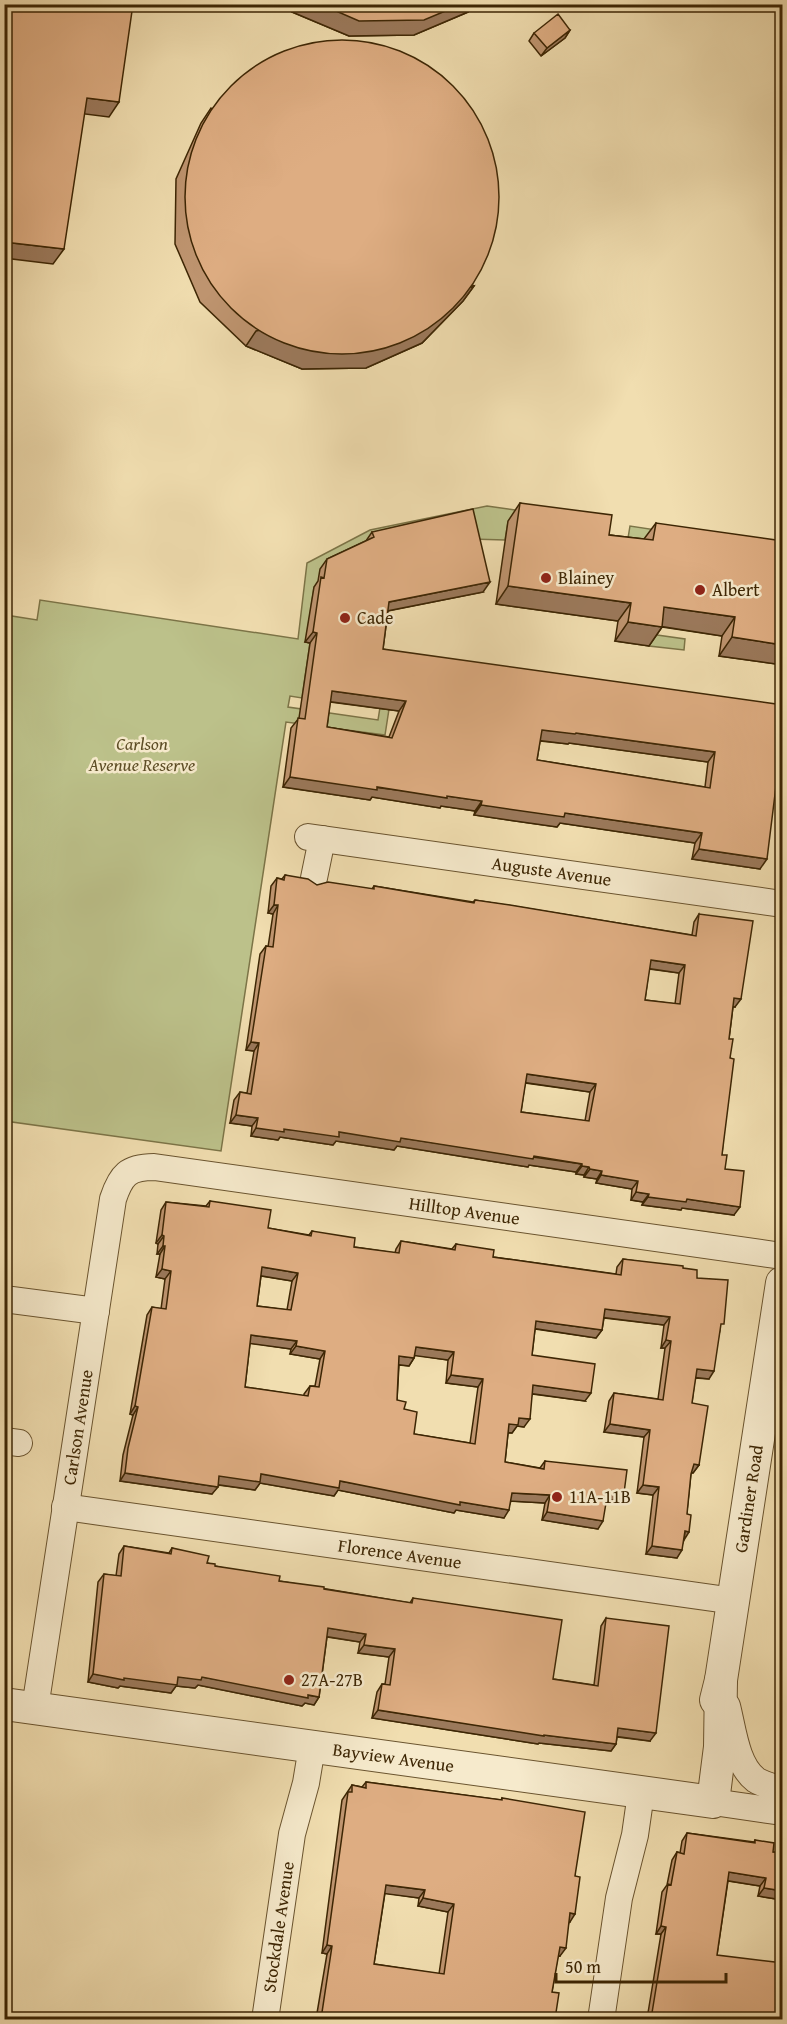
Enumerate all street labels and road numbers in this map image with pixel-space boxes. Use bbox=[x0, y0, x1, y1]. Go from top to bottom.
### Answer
street label: Auguste Avenue bbox=[490, 849, 613, 893]
street label: Hilltop Avenue bbox=[407, 1189, 522, 1232]
street label: Carlson Avenue bbox=[55, 1368, 100, 1487]
street label: Gardiner Road bbox=[727, 1443, 770, 1554]
street label: Florence Avenue bbox=[336, 1532, 463, 1576]
street label: Bayview Avenue bbox=[331, 1736, 456, 1779]
street label: Stockdale Avenue bbox=[255, 1860, 301, 1994]

